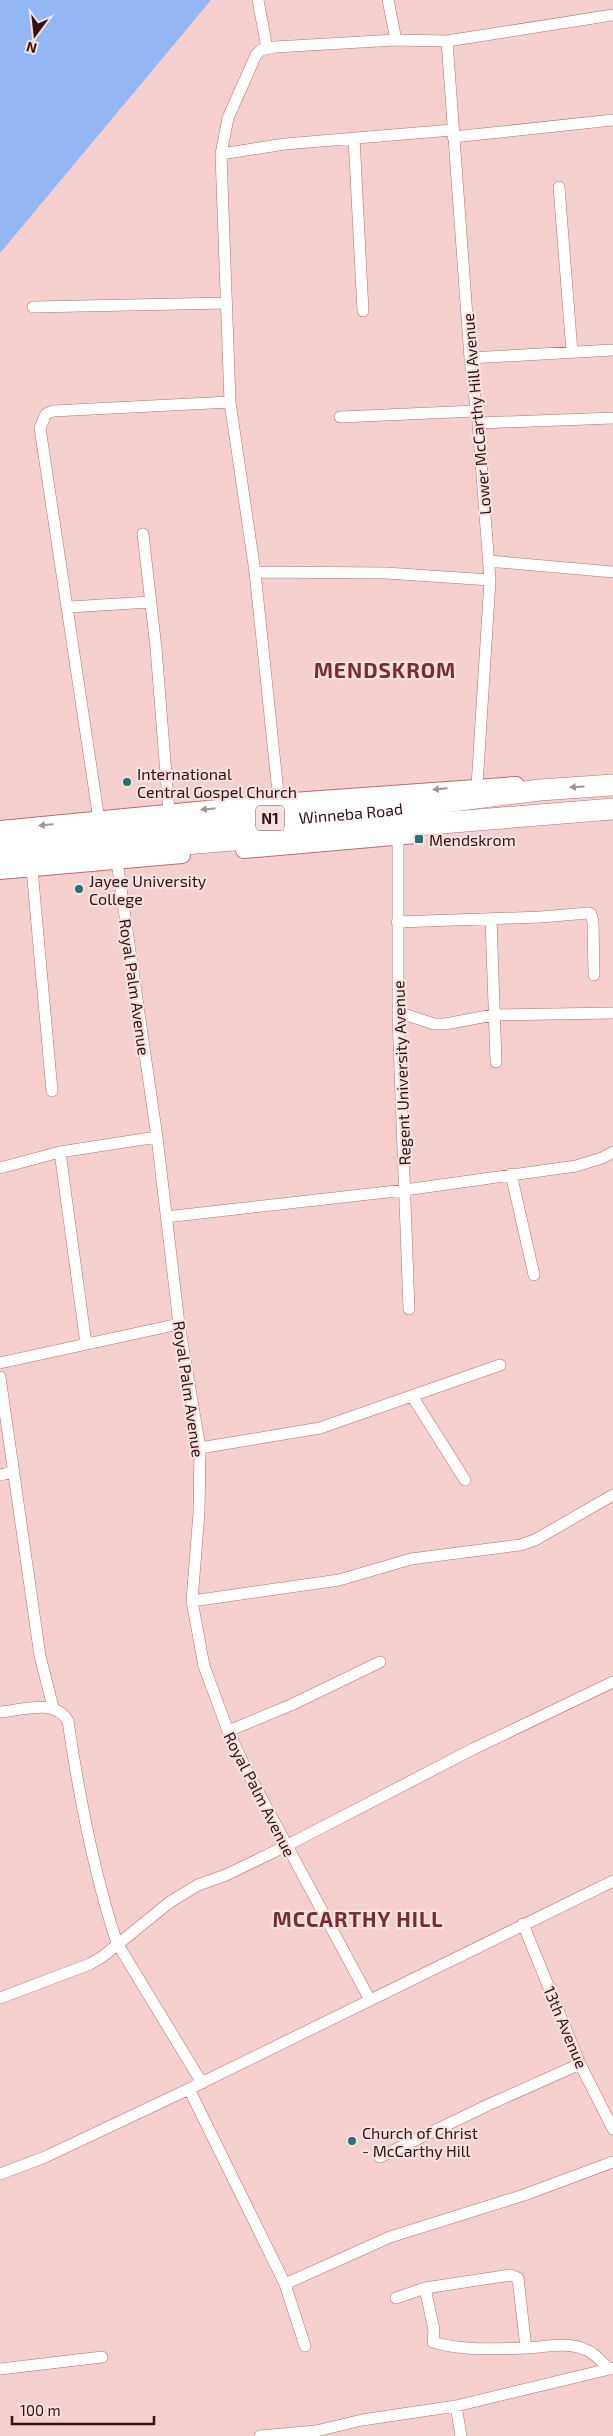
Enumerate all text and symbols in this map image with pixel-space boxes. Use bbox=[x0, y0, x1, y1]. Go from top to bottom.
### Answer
north arrow bbox=[10, 10, 60, 60]
text: N bbox=[24, 39, 39, 58]
street label: Lower McCarthy Hill Avenue bbox=[458, 312, 494, 516]
district label: MENDSKROM bbox=[314, 657, 456, 682]
place label: International Central Gospel Church bbox=[137, 764, 297, 801]
marker: International Central Gospel Church bbox=[121, 776, 133, 788]
one-way arrow bbox=[568, 784, 584, 792]
one-way arrow bbox=[431, 785, 447, 793]
street label: Winneba Road bbox=[298, 798, 404, 826]
one-way arrow bbox=[200, 805, 216, 813]
road number: N1 bbox=[256, 806, 284, 830]
one-way arrow bbox=[38, 821, 54, 829]
place label: Mendskrom bbox=[429, 830, 516, 849]
marker: Mendskrom bbox=[413, 833, 425, 845]
place label: Jayee University College bbox=[89, 871, 207, 908]
marker: Jayee University College bbox=[73, 883, 85, 895]
street label: Royal Palm Avenue bbox=[116, 918, 154, 1056]
street label: Regent University Avenue bbox=[388, 980, 414, 1166]
street label: Royal Palm Avenue bbox=[170, 1320, 208, 1458]
street label: Royal Palm Avenue bbox=[220, 1728, 300, 1860]
district label: MCCARTHY HILL bbox=[273, 1906, 443, 1931]
street label: 13th Avenue bbox=[540, 1983, 592, 2071]
place label: Church of Christ - McCarthy Hill bbox=[362, 2123, 478, 2160]
marker: Church of Christ - McCarthy Hill bbox=[346, 2135, 358, 2147]
scale bar bbox=[12, 2394, 155, 2426]
text: 100 m bbox=[20, 2401, 61, 2419]

